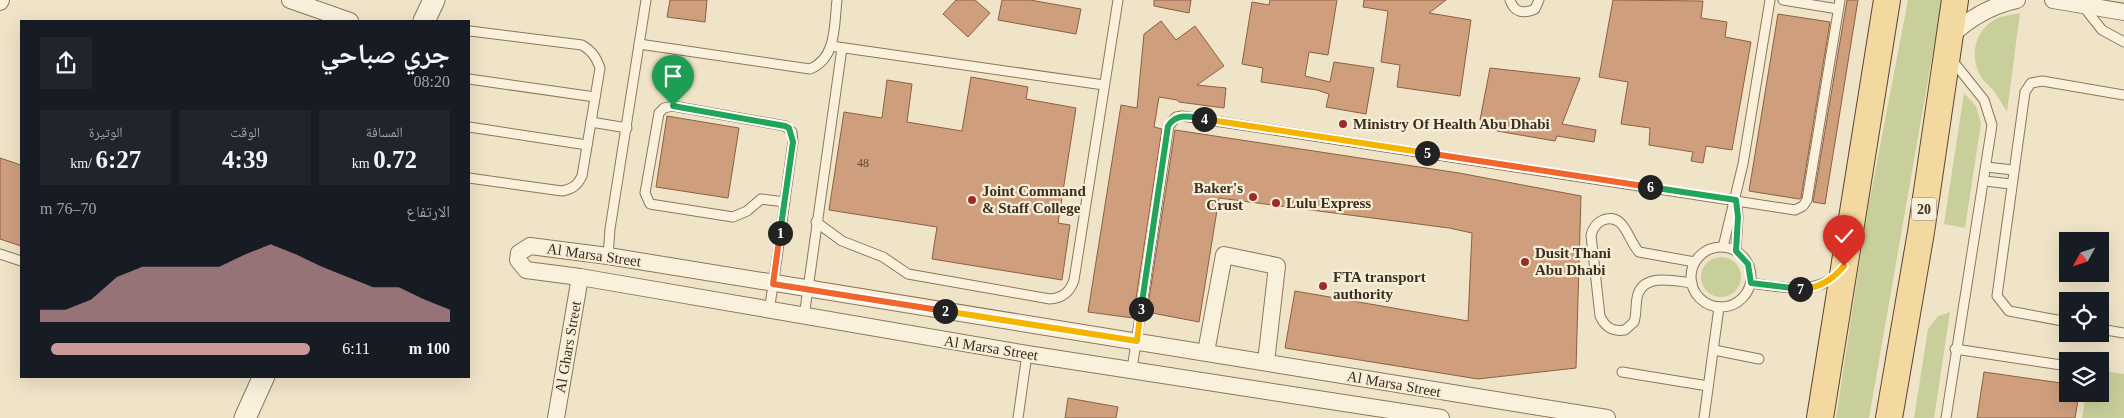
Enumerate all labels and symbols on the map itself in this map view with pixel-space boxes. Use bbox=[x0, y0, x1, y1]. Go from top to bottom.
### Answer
pin bbox=[652, 55, 694, 106]
pin: 4 bbox=[1192, 106, 1216, 132]
place label: Ministry Of Health Abu Dhabi bbox=[1353, 116, 1550, 132]
marker: Ministry Of Health Abu Dhabi bbox=[1337, 118, 1349, 130]
pin: 5 bbox=[1414, 140, 1440, 166]
house number: 48 bbox=[857, 156, 869, 170]
pin: 6 bbox=[1638, 174, 1662, 200]
place label: Baker's Crust bbox=[1194, 180, 1243, 213]
place label: Joint Command & Staff College bbox=[982, 183, 1086, 216]
marker: Baker's Crust bbox=[1247, 191, 1259, 203]
marker: Joint Command & Staff College bbox=[966, 194, 978, 206]
place label: Lulu Express bbox=[1286, 195, 1371, 211]
marker: Lulu Express bbox=[1270, 197, 1282, 209]
road number: 20 bbox=[1912, 198, 1936, 220]
pin bbox=[1823, 215, 1865, 266]
pin: 1 bbox=[768, 220, 792, 246]
north arrow bbox=[2059, 232, 2109, 282]
street label: Al Marsa Street bbox=[546, 240, 643, 270]
place label: Dusit Thani Abu Dhabi bbox=[1535, 245, 1611, 278]
marker: Dusit Thani Abu Dhabi bbox=[1519, 256, 1531, 268]
place label: FTA transport authority bbox=[1333, 269, 1426, 302]
pin: 7 bbox=[1788, 276, 1812, 302]
marker: FTA transport authority bbox=[1317, 280, 1329, 292]
pin: 3 bbox=[1128, 296, 1154, 322]
pin: 2 bbox=[932, 298, 958, 324]
street label: Al Ghars Street bbox=[552, 299, 584, 394]
street label: Al Marsa Street bbox=[943, 333, 1040, 363]
street label: Al Marsa Street bbox=[1346, 368, 1443, 400]

